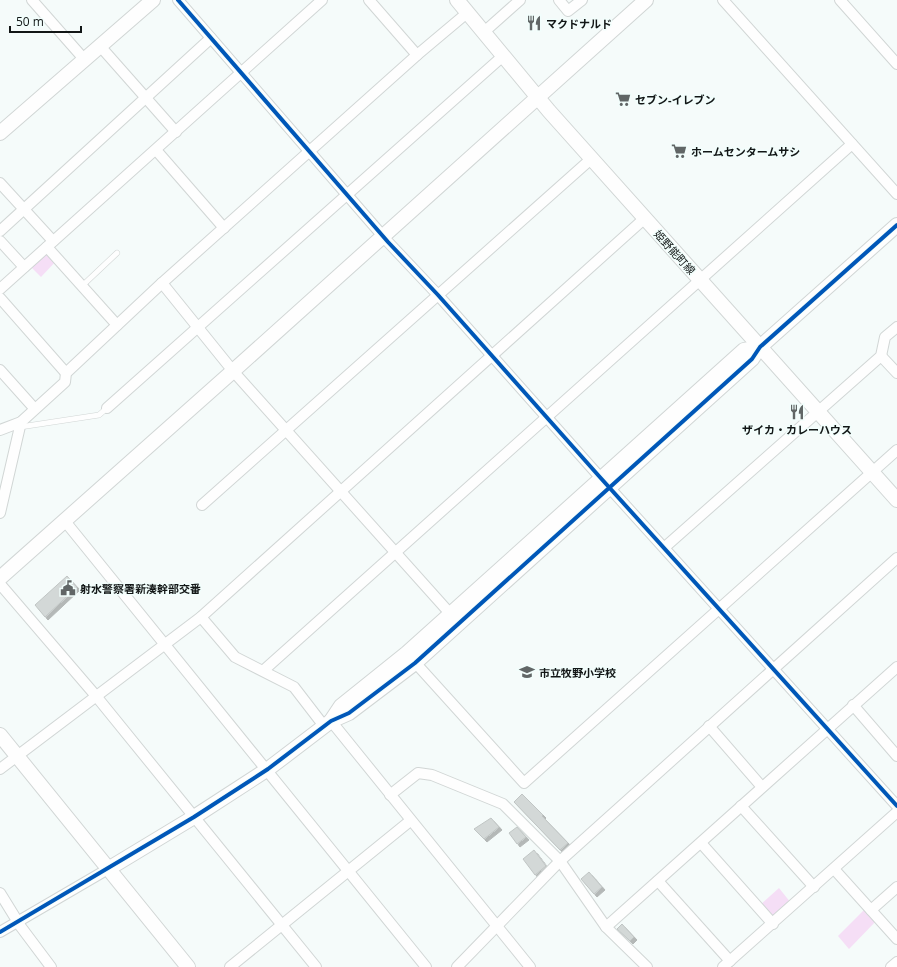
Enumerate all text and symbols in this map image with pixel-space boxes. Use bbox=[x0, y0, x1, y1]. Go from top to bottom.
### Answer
scale bar bbox=[10, 8, 81, 34]
text: 50 m bbox=[16, 13, 44, 30]
restaurant icon: マクドナルド bbox=[525, 14, 543, 32]
place label: マクドナルド bbox=[546, 16, 612, 31]
supermarket icon: セブン-イレブン bbox=[614, 90, 632, 108]
place label: セブン-イレブン bbox=[635, 92, 716, 107]
supermarket icon: ホームセンタームサシ bbox=[670, 142, 688, 160]
place label: ホームセンタームサシ bbox=[691, 144, 800, 159]
street label: 姫野能町線 bbox=[651, 227, 699, 277]
restaurant icon: ザイカ・カレーハウス bbox=[788, 403, 806, 421]
place label: ザイカ・カレーハウス bbox=[742, 422, 852, 437]
public building icon: 射水警察署新湊幹部交番 bbox=[59, 579, 77, 597]
place label: 射水警察署新湊幹部交番 bbox=[80, 581, 201, 596]
school or university icon: 市立牧野小学校 bbox=[518, 663, 536, 681]
place label: 市立牧野小学校 bbox=[539, 665, 616, 680]

